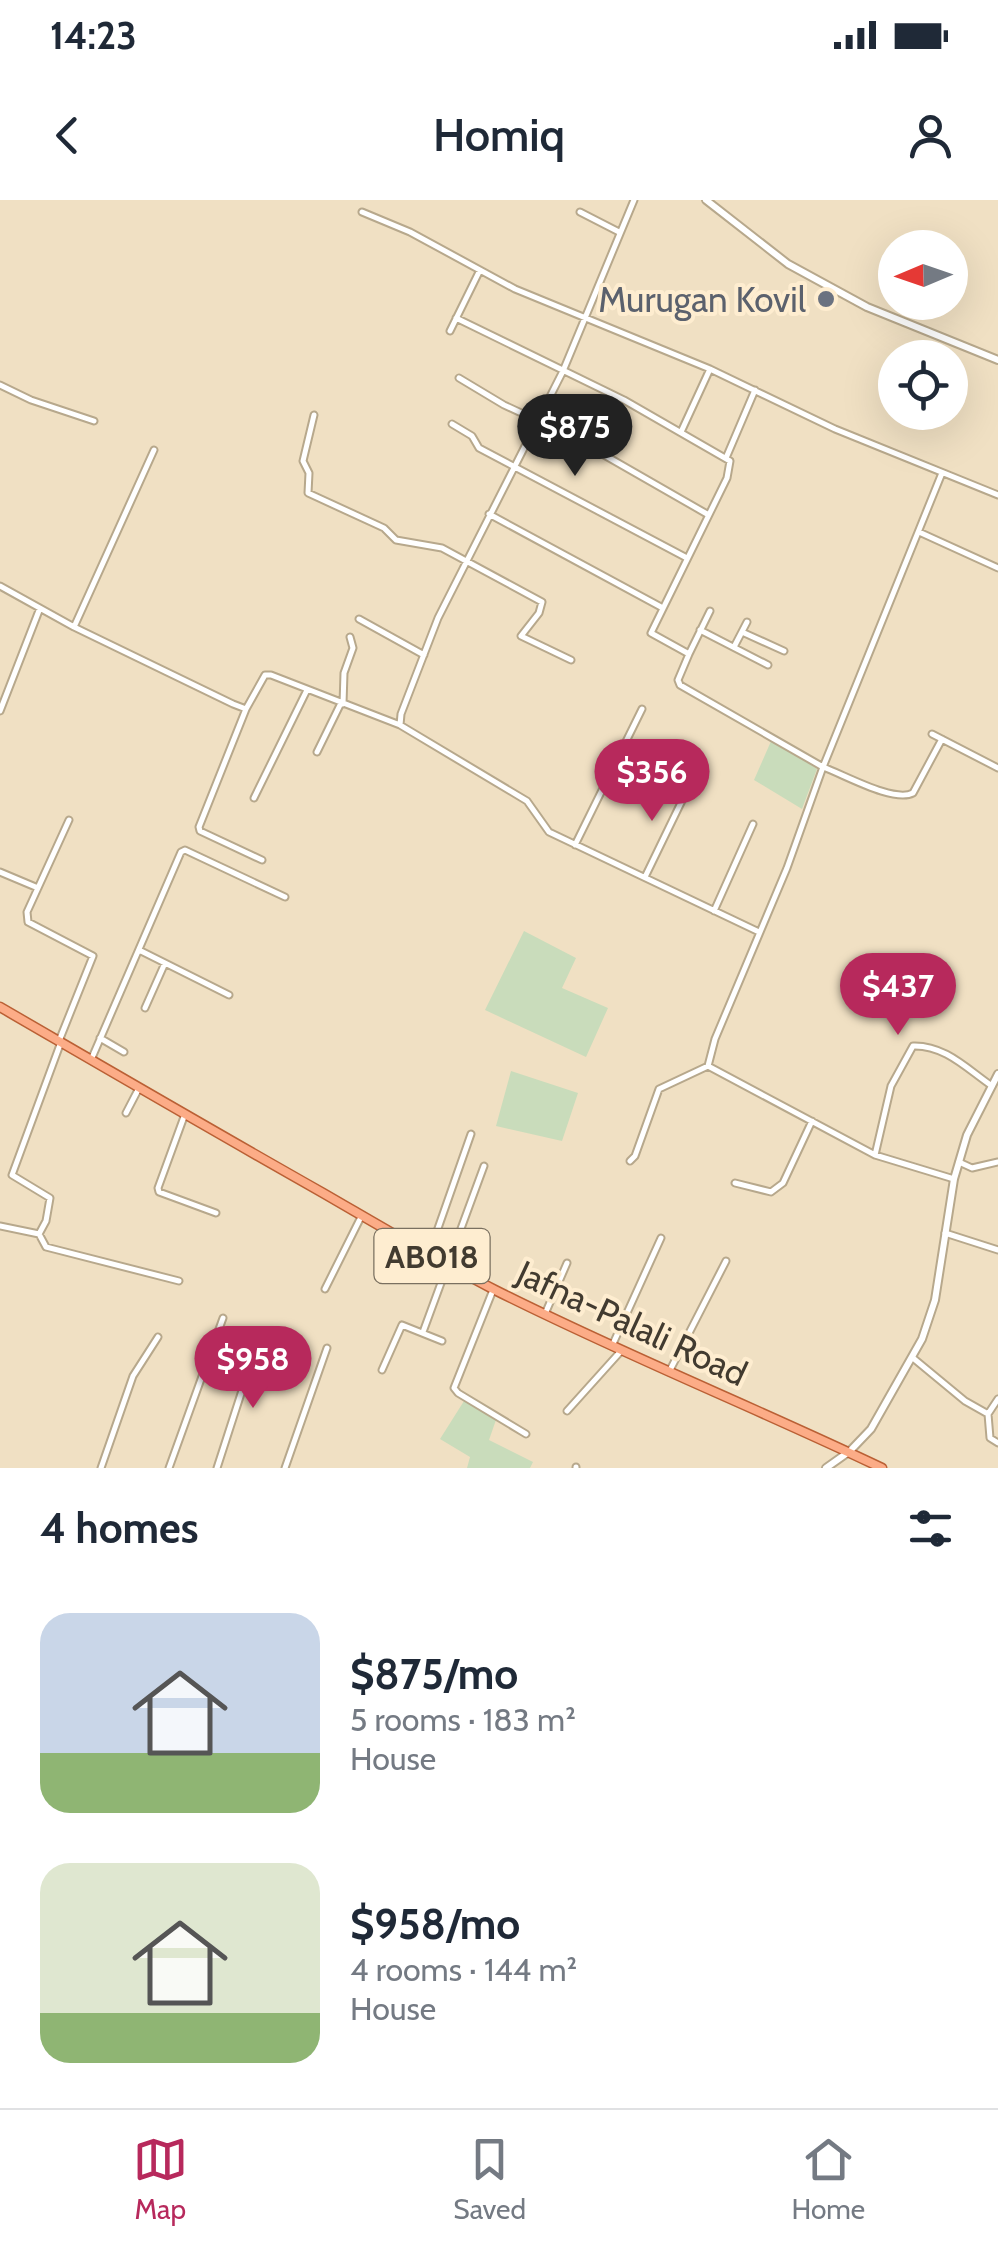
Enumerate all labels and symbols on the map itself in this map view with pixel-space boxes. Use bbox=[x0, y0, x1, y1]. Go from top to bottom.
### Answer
north arrow bbox=[878, 230, 968, 320]
place label: Murugan Kovil bbox=[598, 278, 807, 321]
marker: Murugan Kovil bbox=[815, 288, 837, 310]
pin: $875 bbox=[516, 394, 634, 479]
pin: $356 bbox=[593, 739, 711, 824]
pin: $437 bbox=[839, 953, 957, 1038]
road number: AB018 bbox=[374, 1229, 490, 1283]
street label: Jafna-Palali Road bbox=[509, 1251, 754, 1395]
pin: $958 bbox=[194, 1326, 312, 1411]

